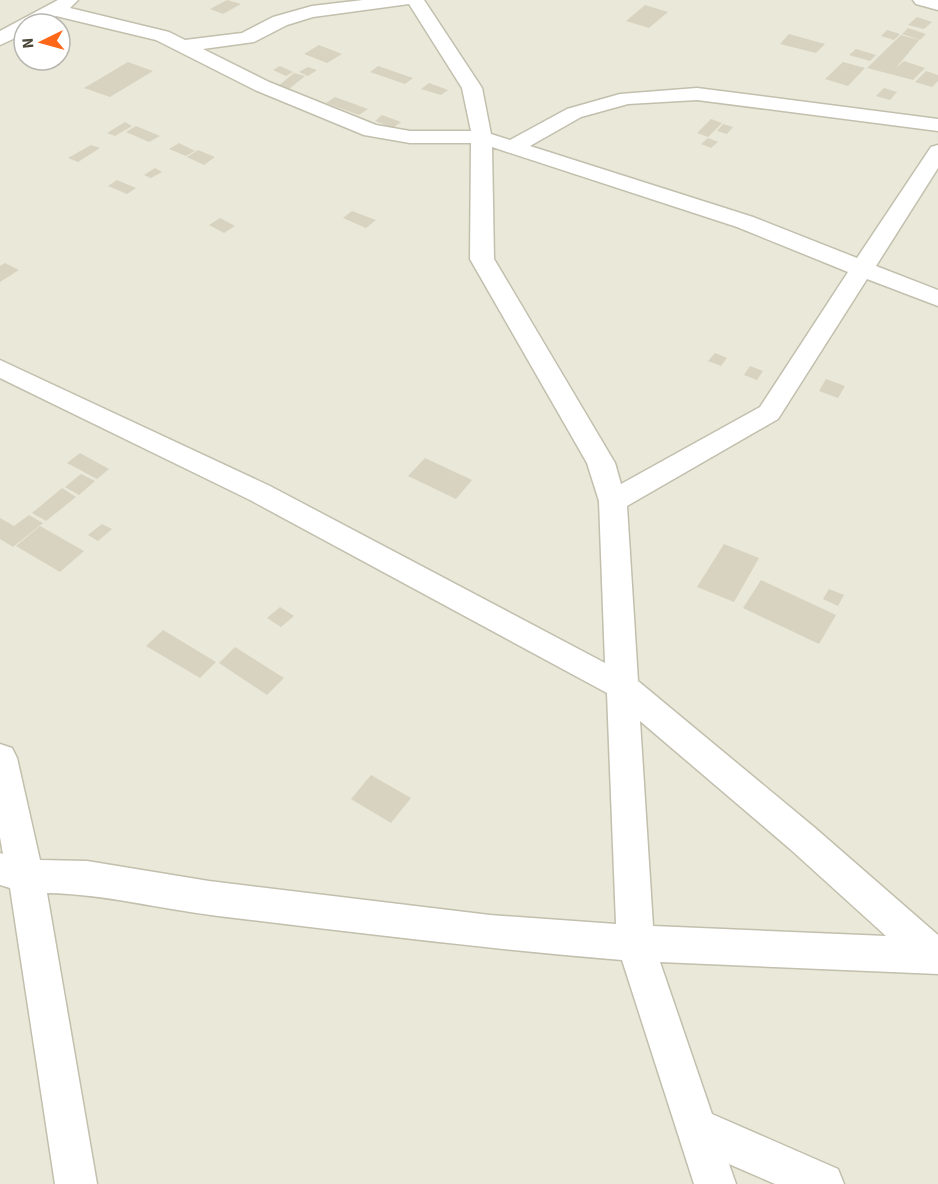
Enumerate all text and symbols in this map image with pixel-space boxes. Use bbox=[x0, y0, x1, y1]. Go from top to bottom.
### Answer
north arrow bbox=[12, 12, 72, 72]
text: N bbox=[17, 37, 39, 49]

